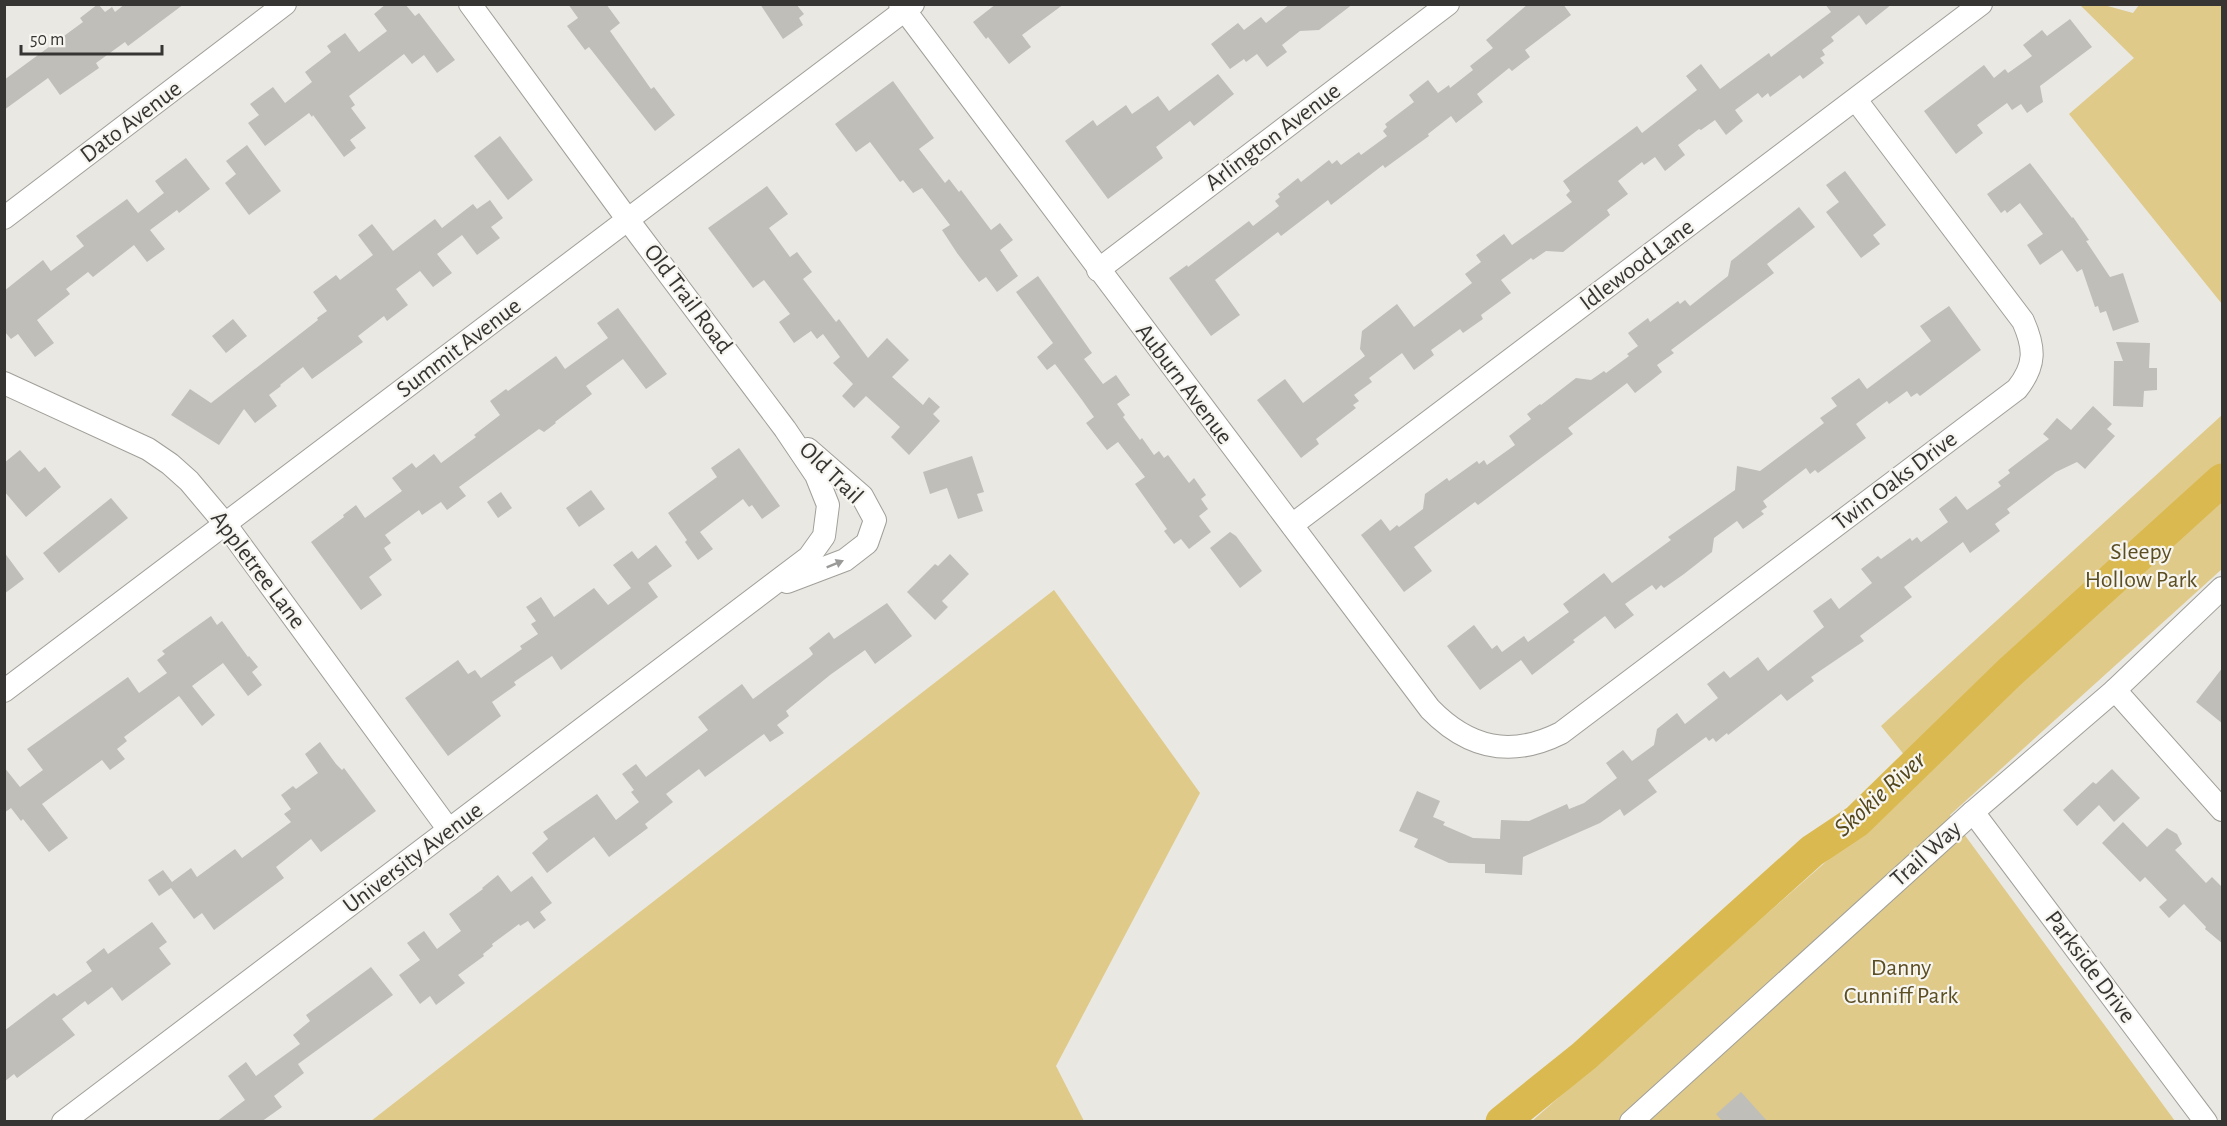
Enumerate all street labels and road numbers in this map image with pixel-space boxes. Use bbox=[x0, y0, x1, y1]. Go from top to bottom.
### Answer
street label: Dato Avenue bbox=[76, 76, 186, 168]
street label: Arlington Avenue bbox=[1201, 79, 1345, 195]
street label: Idlewood Lane bbox=[1576, 215, 1698, 315]
street label: Old Trail Road bbox=[639, 240, 737, 358]
street label: Summit Avenue bbox=[392, 294, 526, 402]
street label: Auburn Avenue bbox=[1131, 319, 1237, 449]
street label: Twin Oaks Drive bbox=[1828, 427, 1962, 535]
street label: Old Trail bbox=[795, 437, 867, 509]
street label: Appletree Lane bbox=[206, 507, 310, 633]
street label: University Avenue bbox=[339, 798, 487, 918]
street label: Trail Way bbox=[1886, 816, 1966, 892]
street label: Parkside Drive bbox=[2040, 906, 2140, 1028]

